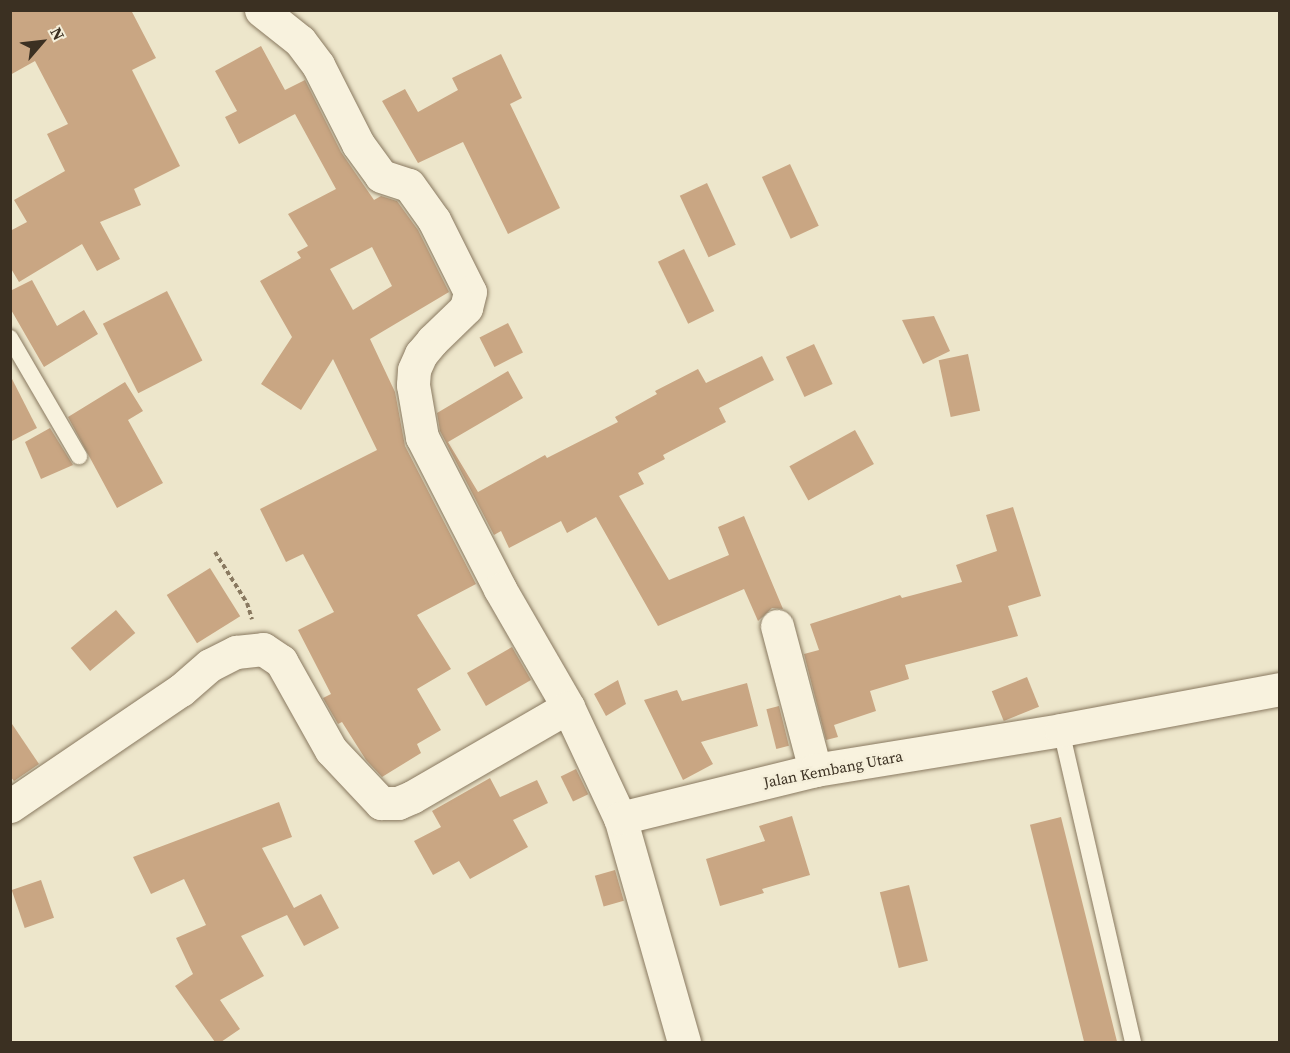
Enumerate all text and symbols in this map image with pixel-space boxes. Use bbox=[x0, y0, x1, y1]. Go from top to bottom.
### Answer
north arrow bbox=[12, 12, 72, 72]
text: N bbox=[45, 23, 70, 44]
street label: Jalan Kembang Utara bbox=[762, 747, 904, 791]

